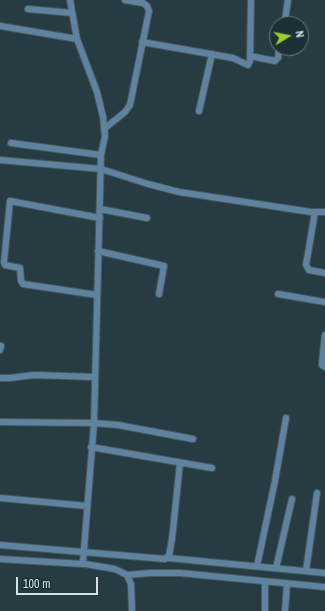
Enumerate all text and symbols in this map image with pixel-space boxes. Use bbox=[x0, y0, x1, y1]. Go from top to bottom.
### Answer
north arrow bbox=[269, 16, 309, 56]
text: N bbox=[292, 30, 307, 39]
scale bar bbox=[18, 569, 100, 595]
text: 100 m bbox=[23, 576, 50, 592]

